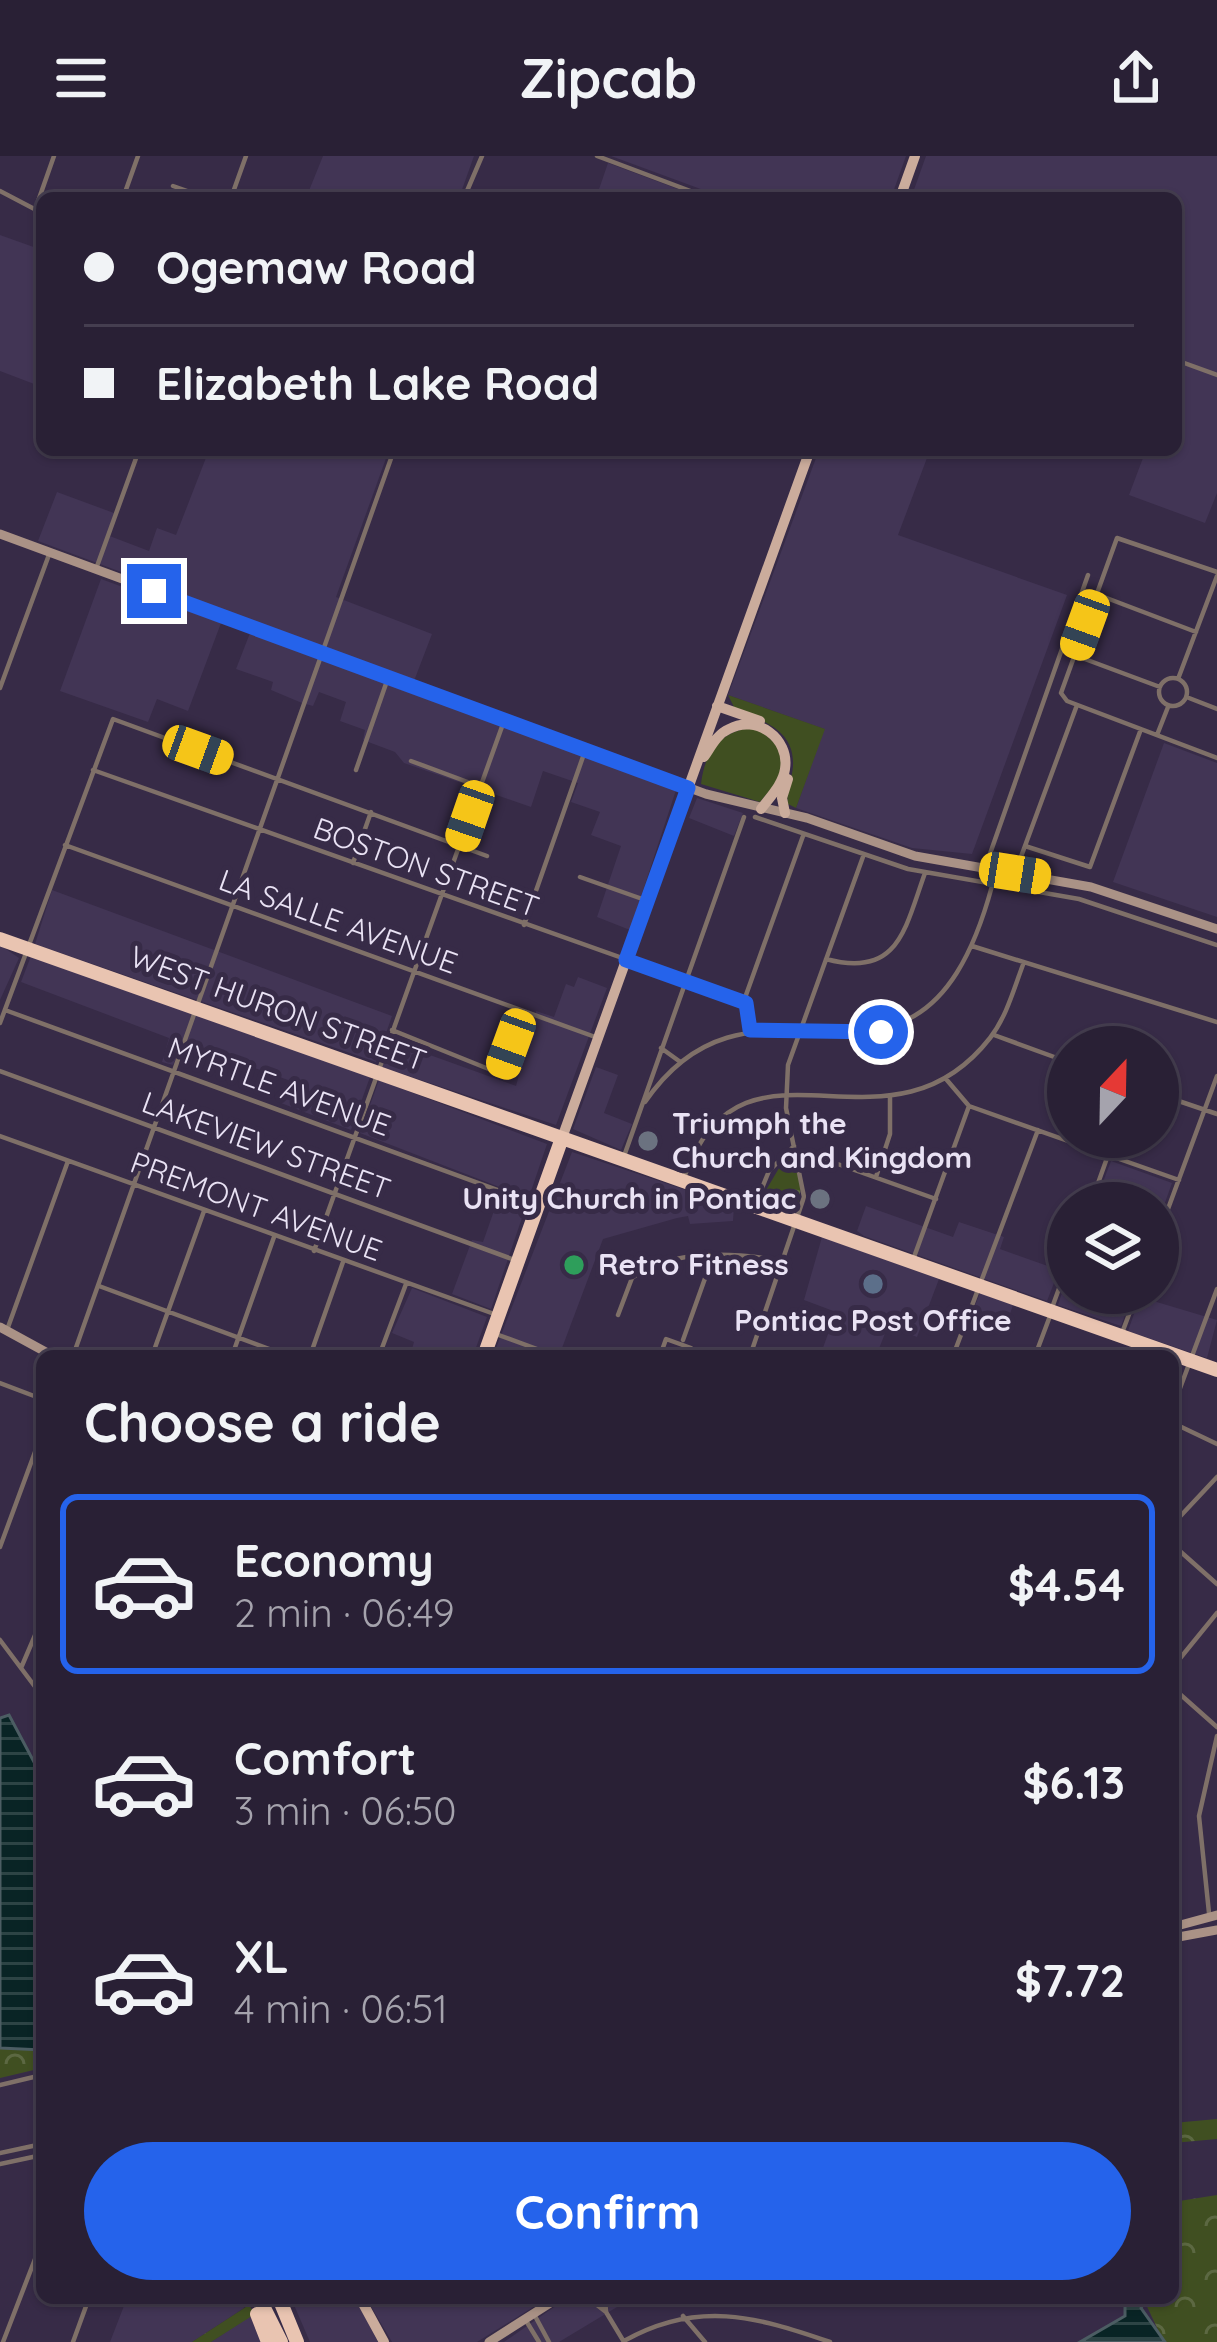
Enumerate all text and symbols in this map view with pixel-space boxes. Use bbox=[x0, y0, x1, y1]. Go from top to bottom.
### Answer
text: Zipcab bbox=[520, 44, 697, 112]
icon: menu bbox=[48, 45, 114, 111]
icon: share bbox=[1103, 45, 1169, 111]
text: Ogemaw Road bbox=[156, 239, 476, 295]
text: Elizabeth Lake Road bbox=[156, 355, 599, 411]
route end bbox=[127, 564, 181, 618]
car bbox=[1056, 585, 1114, 665]
car bbox=[158, 721, 238, 779]
car bbox=[441, 776, 499, 856]
street label: BOSTON STREET bbox=[308, 809, 544, 925]
car bbox=[977, 850, 1053, 896]
street label: LA SALLE AVENUE bbox=[214, 860, 463, 982]
street label: WEST HURON STREET bbox=[125, 937, 432, 1079]
car bbox=[482, 1004, 540, 1084]
route start bbox=[854, 1005, 908, 1059]
north arrow bbox=[1047, 1026, 1179, 1158]
map controls bbox=[1047, 1026, 1179, 1314]
street label: MYRTLE AVENUE bbox=[163, 1028, 396, 1144]
street label: LAKEVIEW STREET bbox=[137, 1082, 396, 1208]
place label: Triumph the Church and Kingdom bbox=[672, 1104, 972, 1176]
marker: Triumph the Church and Kingdom bbox=[635, 1128, 661, 1154]
street label: PREMONT AVENUE bbox=[125, 1143, 387, 1269]
place label: Unity Church in Pontiac bbox=[462, 1179, 796, 1217]
button: layers bbox=[1047, 1182, 1179, 1314]
marker: Unity Church in Pontiac bbox=[807, 1186, 833, 1212]
place label: Retro Fitness bbox=[598, 1245, 789, 1283]
marker: Retro Fitness bbox=[561, 1252, 587, 1278]
marker: Pontiac Post Office bbox=[860, 1271, 886, 1297]
place label: Pontiac Post Office bbox=[734, 1301, 1012, 1339]
text: Choose a ride bbox=[84, 1388, 441, 1456]
icon: car bbox=[90, 1530, 198, 1638]
text: Economy bbox=[234, 1532, 434, 1588]
text: $4.54 bbox=[1008, 1556, 1125, 1612]
text: 2 min · 06:49 bbox=[234, 1588, 455, 1637]
icon: car bbox=[90, 1728, 198, 1836]
text: Comfort bbox=[234, 1730, 416, 1786]
text: $6.13 bbox=[1023, 1754, 1125, 1810]
text: 3 min · 06:50 bbox=[234, 1786, 456, 1835]
icon: car bbox=[90, 1926, 198, 2034]
text: XL bbox=[234, 1928, 289, 1984]
text: $7.72 bbox=[1015, 1952, 1125, 2008]
text: 4 min · 06:51 bbox=[234, 1984, 448, 2033]
button: Confirm bbox=[84, 2142, 1131, 2280]

